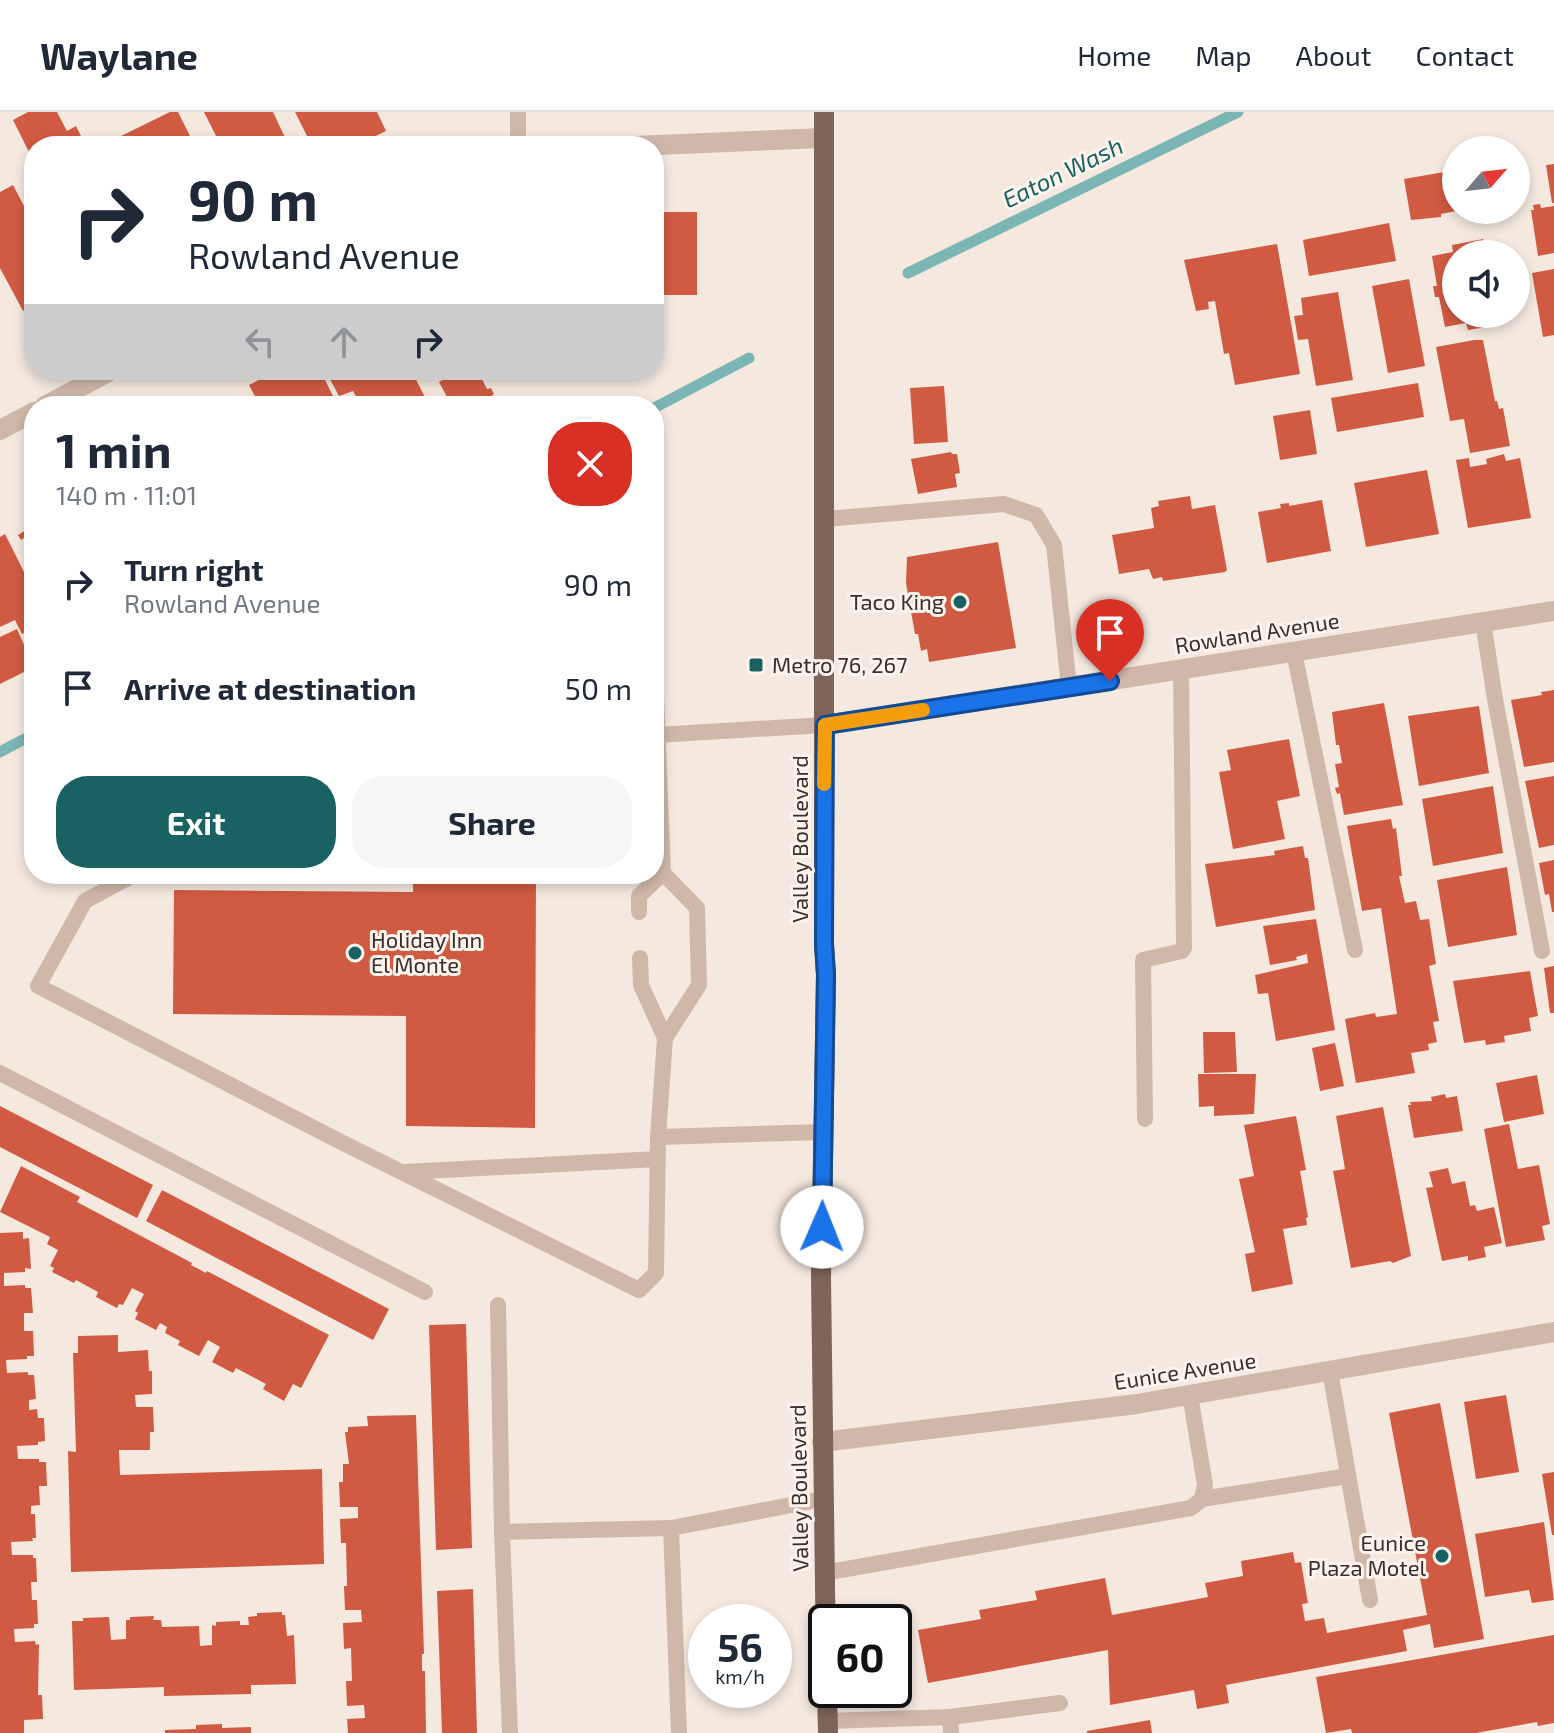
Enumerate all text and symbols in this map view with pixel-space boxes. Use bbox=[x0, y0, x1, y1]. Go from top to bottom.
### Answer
text: Waylane bbox=[40, 32, 198, 78]
text: Home bbox=[1077, 38, 1151, 72]
text: Map bbox=[1195, 38, 1252, 72]
text: About bbox=[1296, 38, 1371, 72]
text: Contact bbox=[1415, 38, 1514, 72]
water label: Eaton Wash bbox=[997, 130, 1127, 213]
north arrow bbox=[1442, 136, 1530, 224]
map controls bbox=[1442, 136, 1530, 328]
text: 90 m bbox=[188, 165, 318, 232]
icon: right bbox=[56, 168, 160, 272]
text: Rowland Avenue bbox=[188, 233, 460, 276]
button: sound bbox=[1442, 240, 1530, 328]
icon: left bbox=[238, 320, 282, 364]
icon: ahead bbox=[322, 320, 366, 364]
icon: right bbox=[406, 320, 450, 364]
text: 1 min bbox=[56, 420, 172, 478]
button: close bbox=[548, 422, 632, 506]
text: 140 m · 11:01 bbox=[56, 479, 197, 510]
text: Turn right bbox=[124, 551, 264, 587]
icon: right bbox=[56, 562, 100, 606]
text: 90 m bbox=[564, 566, 632, 602]
text: Rowland Avenue bbox=[124, 587, 320, 618]
place label: Taco King bbox=[850, 588, 944, 614]
marker: Taco King bbox=[951, 593, 969, 611]
pin bbox=[1076, 599, 1144, 681]
street label: Rowland Avenue bbox=[1173, 606, 1341, 658]
icon: arrive bbox=[1088, 611, 1132, 655]
place label: Metro 76, 267 bbox=[772, 651, 907, 677]
marker: Metro 76, 267 bbox=[747, 656, 765, 674]
icon: arrive bbox=[56, 666, 100, 710]
text: Arrive at destination bbox=[124, 670, 416, 706]
text: 50 m bbox=[565, 670, 632, 706]
street label: Valley Boulevard bbox=[786, 755, 812, 923]
button: Exit bbox=[56, 776, 336, 868]
button: Share bbox=[352, 776, 632, 868]
place label: Holiday Inn El Monte bbox=[371, 926, 482, 977]
marker: Holiday Inn El Monte bbox=[346, 944, 364, 962]
position arrow bbox=[780, 1185, 864, 1269]
street label: Eunice Avenue bbox=[1112, 1346, 1258, 1394]
street label: Valley Boulevard bbox=[784, 1404, 812, 1572]
place label: Eunice Plaza Motel bbox=[1308, 1529, 1426, 1580]
marker: Eunice Plaza Motel bbox=[1433, 1547, 1451, 1565]
speed limit sign: 60 bbox=[808, 1604, 912, 1708]
text: 56 bbox=[717, 1622, 763, 1670]
text: km/h bbox=[715, 1664, 765, 1688]

